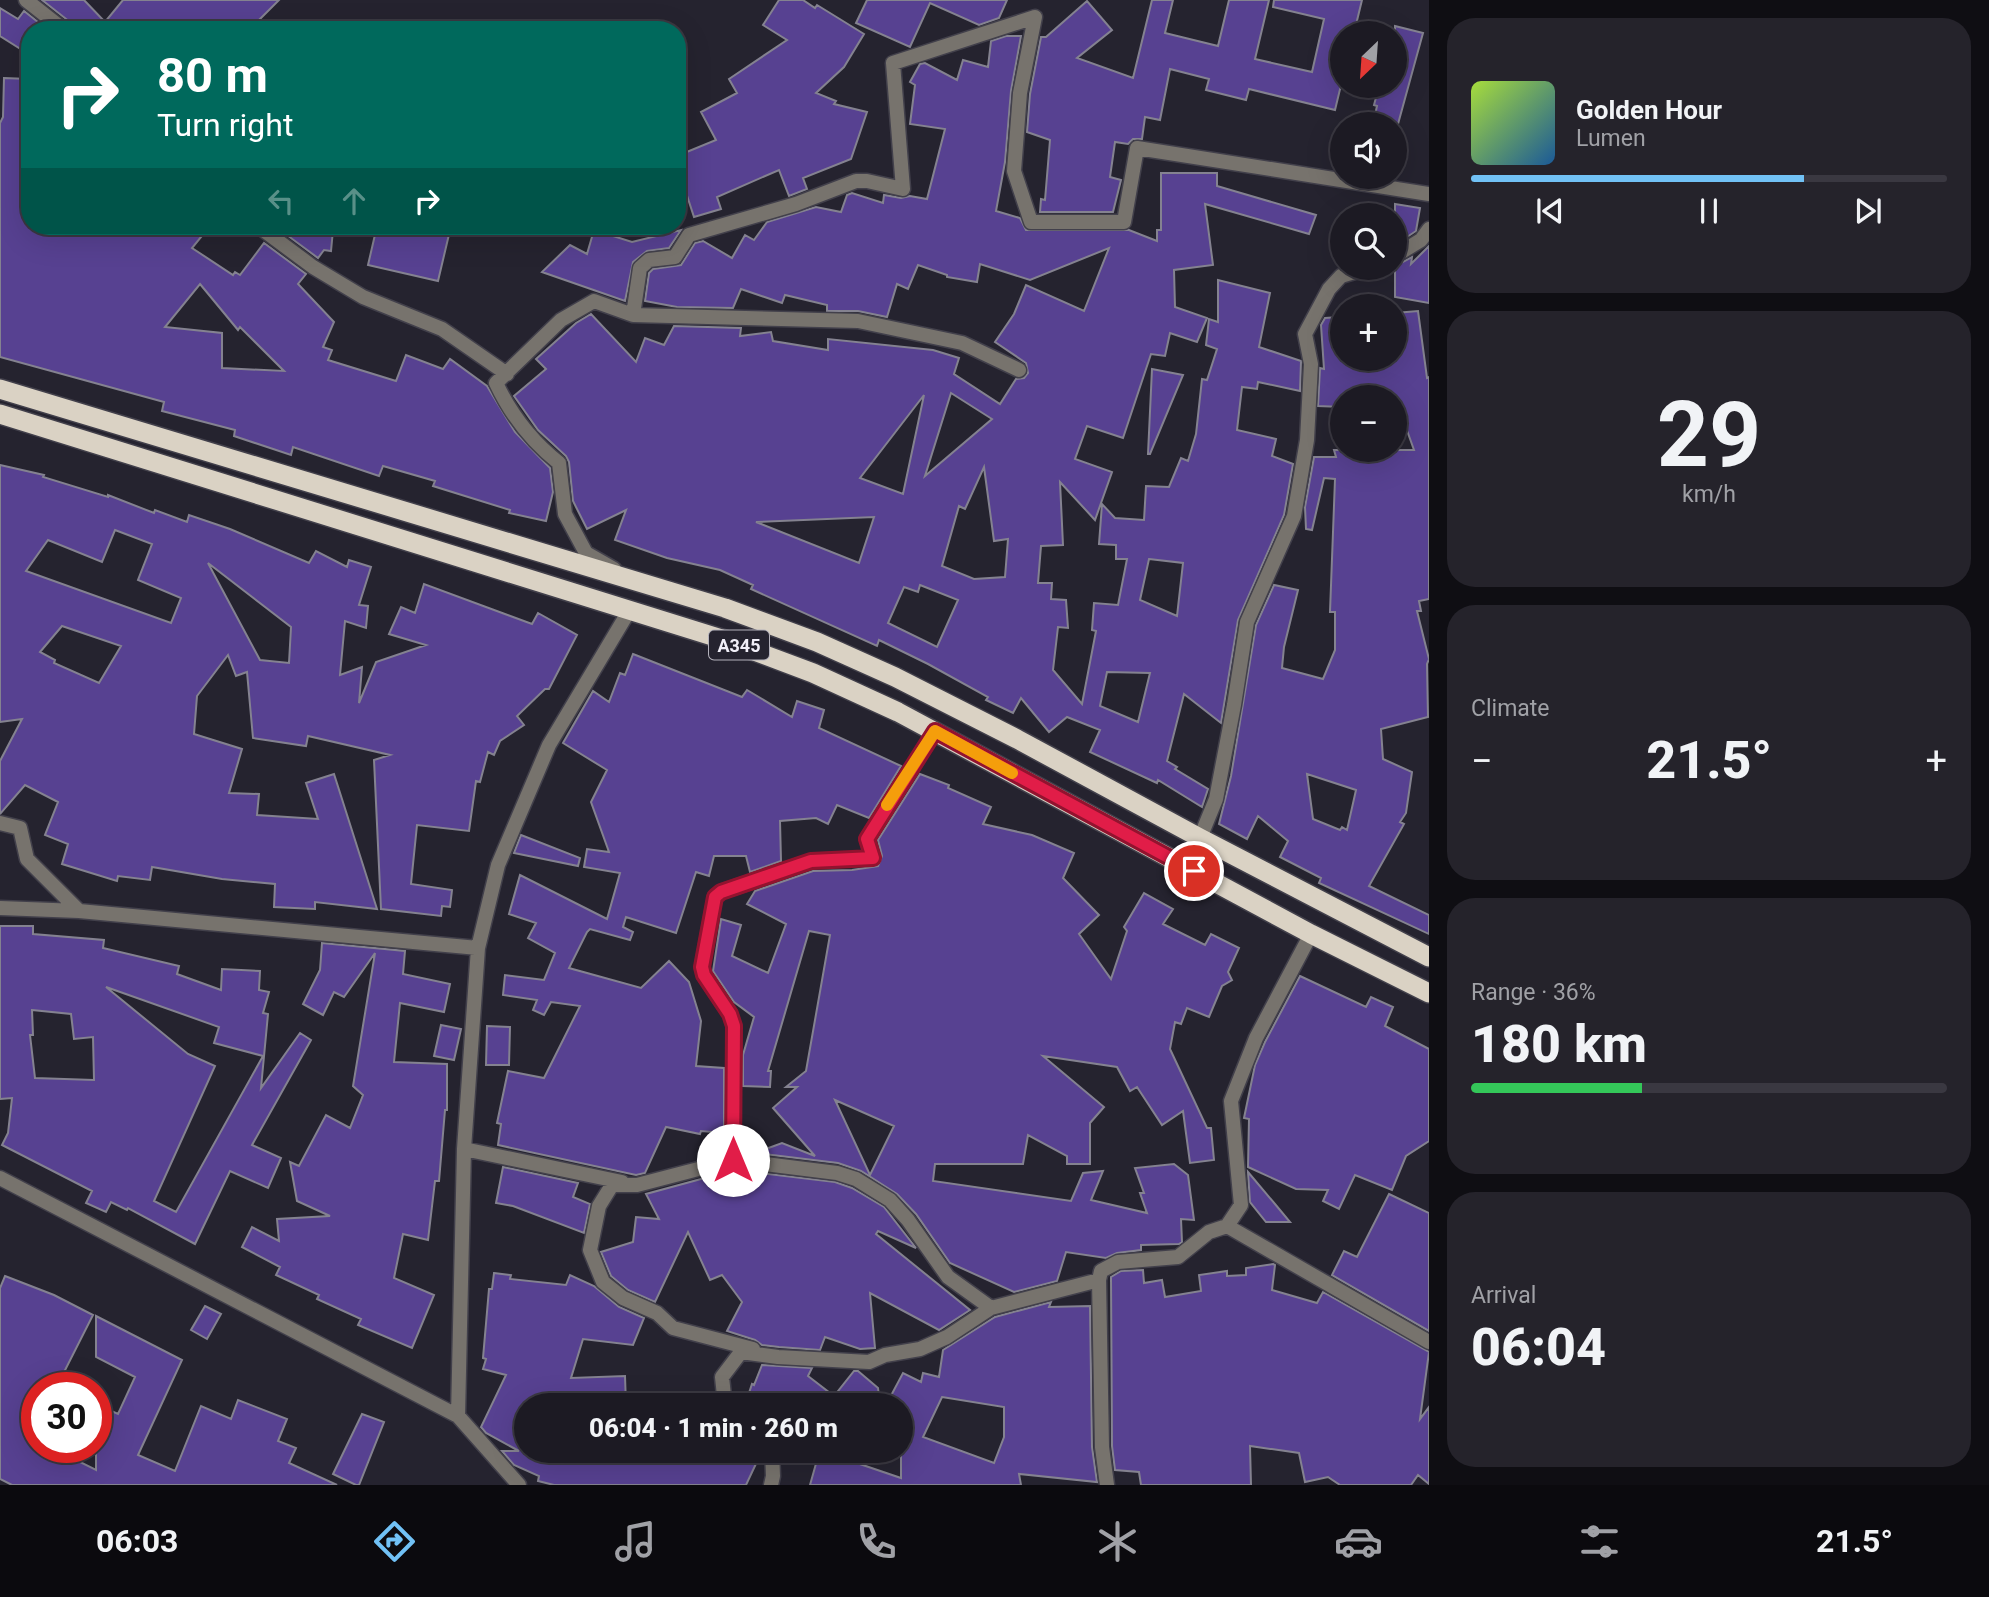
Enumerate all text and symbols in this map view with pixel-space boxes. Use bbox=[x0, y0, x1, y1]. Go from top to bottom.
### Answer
north arrow bbox=[1330, 21, 1407, 98]
map controls bbox=[1330, 21, 1407, 462]
text: 80 m bbox=[157, 47, 268, 104]
icon: right bbox=[42, 49, 133, 140]
text: Golden Hour bbox=[1576, 95, 1722, 125]
text: Turn right bbox=[157, 106, 293, 144]
button: sound bbox=[1330, 112, 1407, 189]
text: Lumen bbox=[1576, 125, 1646, 152]
icon: left bbox=[262, 182, 300, 220]
icon: ahead bbox=[335, 182, 373, 220]
icon: right bbox=[408, 182, 446, 220]
icon: previous bbox=[1531, 192, 1569, 230]
icon: pause bbox=[1690, 192, 1728, 230]
icon: next bbox=[1849, 192, 1887, 230]
button: search bbox=[1330, 203, 1407, 280]
button: + bbox=[1330, 294, 1407, 371]
text: 29 bbox=[1657, 382, 1761, 488]
button: − bbox=[1330, 385, 1407, 462]
text: km/h bbox=[1682, 481, 1736, 508]
road number: A345 bbox=[709, 630, 769, 660]
text: Climate bbox=[1471, 695, 1550, 722]
text: 21.5° bbox=[1646, 730, 1772, 791]
text: − bbox=[1471, 739, 1493, 783]
text: + bbox=[1925, 739, 1947, 783]
pin bbox=[1164, 841, 1224, 901]
icon: arrive bbox=[1175, 852, 1213, 890]
text: Range · 36% bbox=[1471, 979, 1596, 1006]
text: 180 km bbox=[1471, 1014, 1647, 1075]
position arrow bbox=[696, 1123, 770, 1197]
text: Arrival bbox=[1471, 1282, 1536, 1309]
text: 06:04 bbox=[1471, 1317, 1606, 1378]
speed limit sign: 30 bbox=[21, 1372, 112, 1463]
text: 06:04 · 1 min · 260 m bbox=[589, 1413, 838, 1443]
icon: directions bbox=[370, 1517, 419, 1566]
icon: music bbox=[611, 1517, 660, 1566]
icon: phone bbox=[852, 1517, 901, 1566]
icon: climate bbox=[1093, 1517, 1142, 1566]
icon: car bbox=[1334, 1517, 1383, 1566]
icon: filters bbox=[1575, 1517, 1624, 1566]
text: 06:03 bbox=[96, 1522, 178, 1560]
text: 21.5° bbox=[1816, 1522, 1893, 1560]

